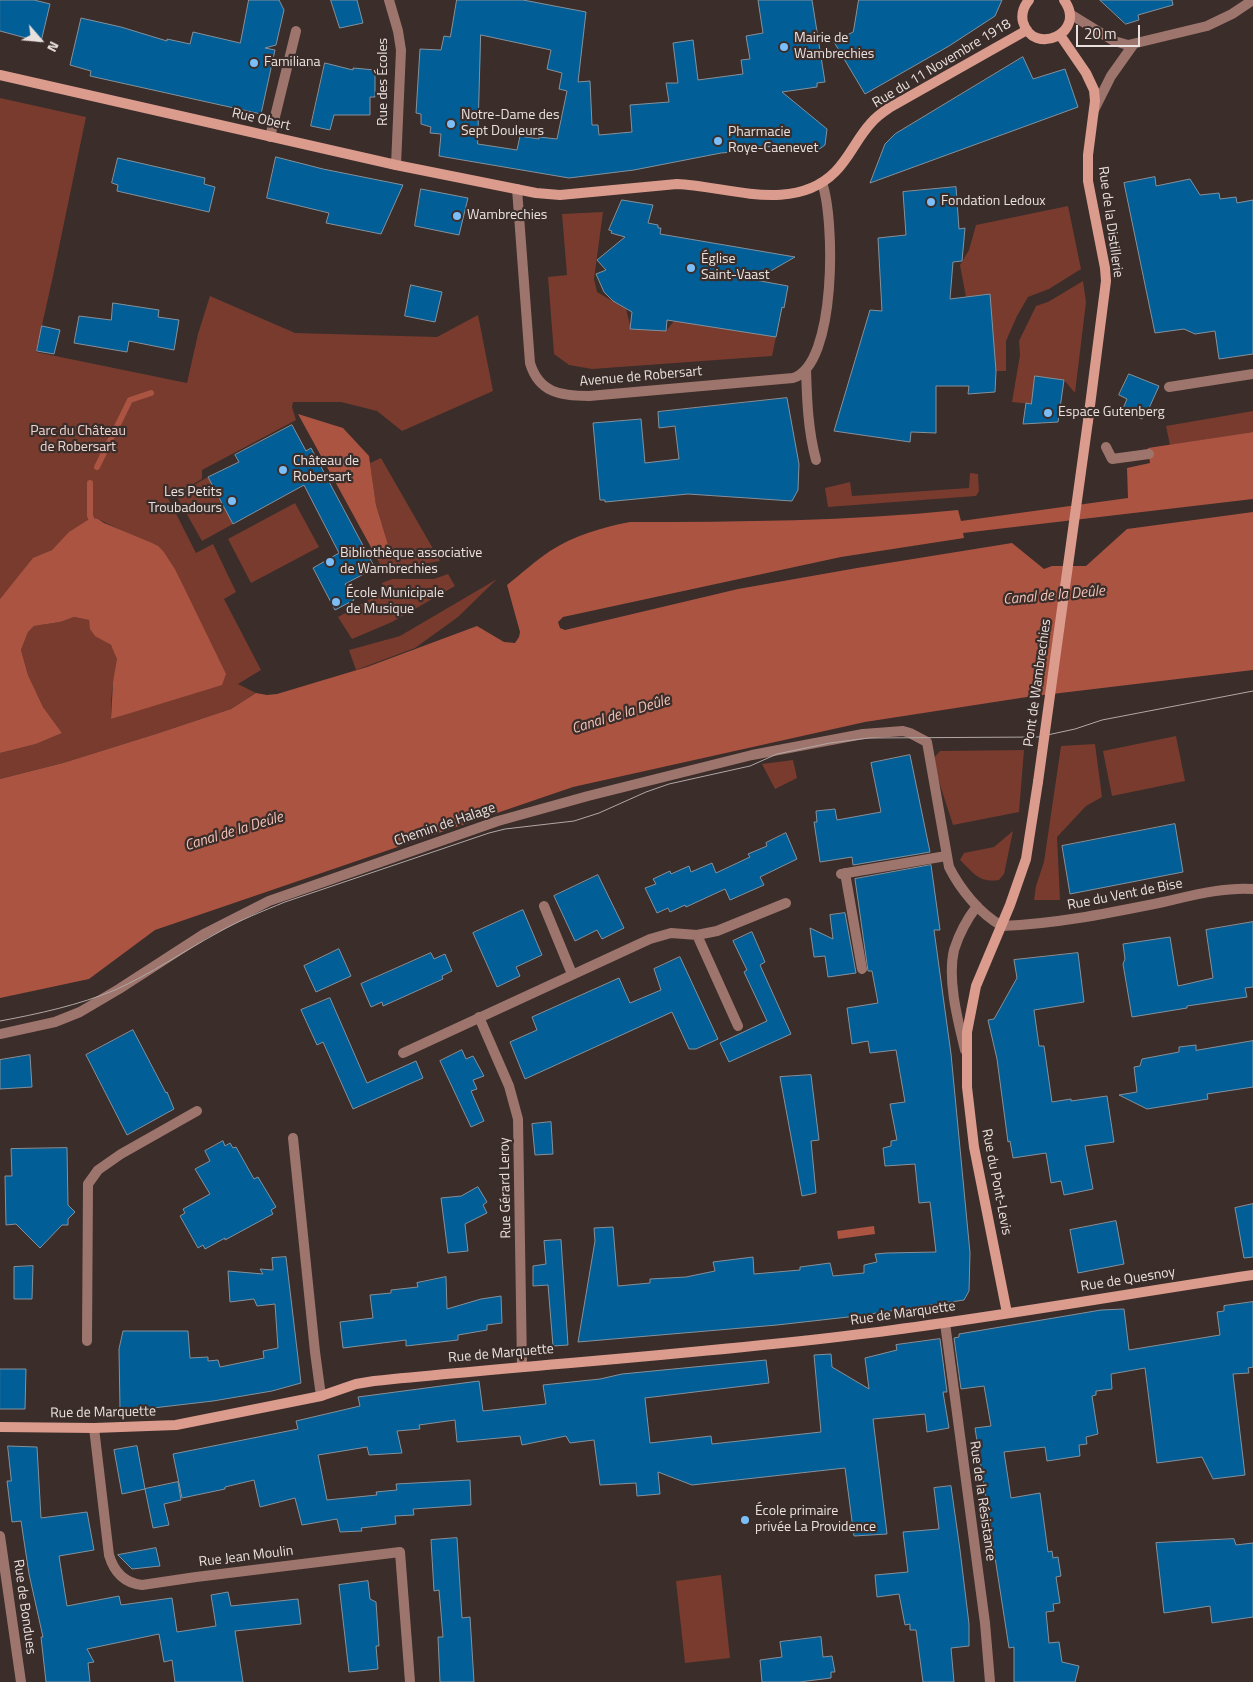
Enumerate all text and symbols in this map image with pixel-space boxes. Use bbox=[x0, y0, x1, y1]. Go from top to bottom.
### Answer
north arrow bbox=[15, 15, 65, 65]
scale bar bbox=[1078, 15, 1142, 47]
street label: Rue du 11 Novembre 1918 bbox=[870, 16, 1014, 112]
text: 20 m bbox=[1084, 22, 1117, 45]
place label: Mairie de Wambrechies bbox=[794, 31, 874, 64]
text: N bbox=[42, 38, 65, 56]
street label: Rue des Écoles bbox=[376, 38, 392, 126]
marker: Mairie de Wambrechies bbox=[778, 41, 790, 53]
place label: Familiana bbox=[264, 55, 321, 71]
marker: Familiana bbox=[248, 57, 260, 69]
street label: Rue Obert bbox=[230, 105, 292, 135]
place label: Notre-Dame des Sept Douleurs bbox=[461, 108, 559, 140]
marker: Notre-Dame des Sept Douleurs bbox=[445, 118, 457, 130]
place label: Pharmacie Roye-Caenevet bbox=[728, 125, 818, 158]
marker: Pharmacie Roye-Caenevet bbox=[712, 135, 724, 147]
street label: Rue de la Distillerie bbox=[1094, 165, 1126, 279]
place label: Fondation Ledoux bbox=[941, 194, 1046, 210]
marker: Fondation Ledoux bbox=[925, 196, 937, 208]
place label: Wambrechies bbox=[467, 208, 547, 224]
marker: Wambrechies bbox=[451, 210, 463, 222]
place label: Église Saint-Vaast bbox=[701, 252, 770, 284]
marker: Église Saint-Vaast bbox=[685, 262, 697, 274]
street label: Avenue de Robersart bbox=[579, 363, 703, 391]
place label: Espace Gutenberg bbox=[1058, 405, 1165, 421]
marker: Espace Gutenberg bbox=[1042, 407, 1054, 419]
park label: Parc du Château de Robersart bbox=[30, 424, 126, 457]
place label: Château de Robersart bbox=[293, 454, 359, 487]
marker: Château de Robersart bbox=[277, 464, 289, 476]
place label: Les Petits Troubadours bbox=[148, 485, 222, 518]
marker: Les Petits Troubadours bbox=[226, 495, 238, 507]
place label: Bibliothèque associative de Wambrechies bbox=[340, 546, 482, 578]
marker: Bibliothèque associative de Wambrechies bbox=[324, 556, 336, 568]
water label: Canal de la Deûle bbox=[1002, 583, 1106, 609]
place label: École Municipale de Musique bbox=[346, 586, 444, 618]
marker: École Municipale de Musique bbox=[330, 596, 342, 608]
street label: Pont de Wambrechies bbox=[1021, 618, 1055, 748]
water label: Canal de la Deûle bbox=[570, 692, 672, 738]
street label: Chemin de Halage bbox=[392, 800, 498, 850]
water label: Canal de la Deûle bbox=[183, 809, 285, 855]
street label: Rue du Vent de Bise bbox=[1066, 876, 1184, 914]
street label: Rue du Pont-Levis bbox=[977, 1127, 1015, 1237]
street label: Rue Gérard Leroy bbox=[497, 1137, 515, 1239]
street label: Rue de Quesnoy bbox=[1080, 1264, 1176, 1296]
street label: Rue de Marquette bbox=[849, 1298, 957, 1330]
street label: Rue de Marquette bbox=[448, 1341, 554, 1367]
street label: Rue de Marquette bbox=[50, 1404, 156, 1422]
street label: Rue de la Résistance bbox=[965, 1440, 999, 1562]
place label: École primaire privée La Providence bbox=[755, 1504, 876, 1536]
marker: École primaire privée La Providence bbox=[739, 1514, 751, 1526]
street label: Rue Jean Moulin bbox=[198, 1543, 294, 1571]
street label: Rue de Bondues bbox=[9, 1558, 39, 1656]

